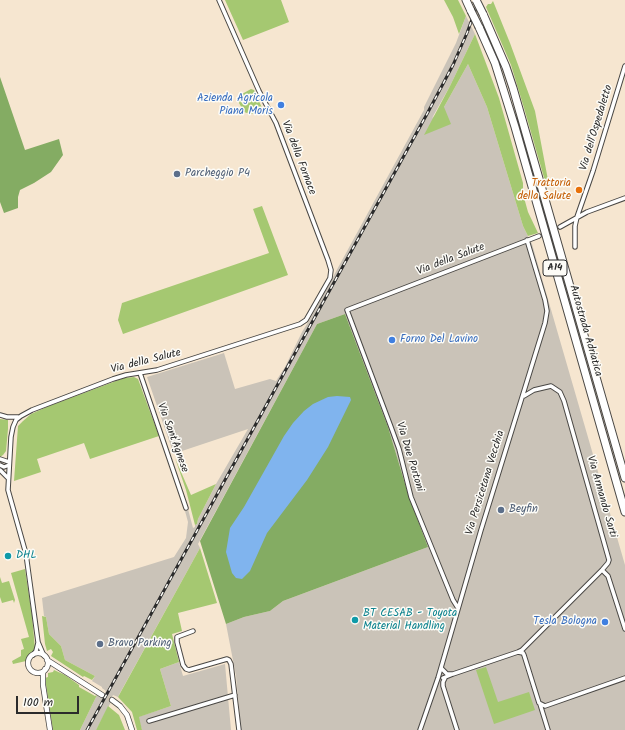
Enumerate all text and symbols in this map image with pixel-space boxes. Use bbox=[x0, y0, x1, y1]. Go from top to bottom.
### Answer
street label: Via dell'Ospedaletto bbox=[578, 84, 616, 172]
place label: Azienda Agricola Piana Moris bbox=[197, 92, 273, 118]
marker: Azienda Agricola Piana Moris bbox=[276, 100, 286, 110]
street label: Via della Fornace bbox=[278, 119, 318, 197]
place label: Parcheggio P4 bbox=[185, 167, 250, 181]
marker: Parcheggio P4 bbox=[172, 169, 182, 179]
place label: Trattoria della Salute bbox=[517, 177, 571, 203]
marker: Trattoria della Salute bbox=[574, 185, 584, 195]
street label: Via della Salute bbox=[415, 241, 487, 279]
road number: A14 bbox=[543, 260, 567, 276]
street label: Autostrada Adriatica bbox=[566, 284, 604, 378]
place label: Forno Del Lavino bbox=[400, 333, 478, 347]
marker: Forno Del Lavino bbox=[387, 335, 397, 345]
street label: Via della Salute bbox=[110, 347, 182, 377]
street label: Via Sant'Agnese bbox=[153, 401, 191, 475]
street label: Via Due Portoni bbox=[392, 421, 426, 493]
street label: Via Persicetana Vecchia bbox=[464, 429, 508, 537]
street label: Via Armando Sarti bbox=[583, 455, 619, 539]
place label: Beyfin bbox=[509, 503, 538, 517]
marker: Beyfin bbox=[496, 505, 506, 515]
place label: DHL bbox=[16, 549, 36, 563]
marker: DHL bbox=[3, 551, 13, 561]
place label: BT CESAB - Toyota Material Handling bbox=[363, 607, 457, 633]
marker: BT CESAB - Toyota Material Handling bbox=[350, 615, 360, 625]
place label: Tesla Bologna bbox=[533, 615, 597, 629]
marker: Tesla Bologna bbox=[600, 617, 610, 627]
place label: Bravo Parking bbox=[108, 637, 171, 651]
marker: Bravo Parking bbox=[95, 639, 105, 649]
scale bar bbox=[18, 688, 81, 714]
text: 100 m bbox=[23, 693, 53, 712]

